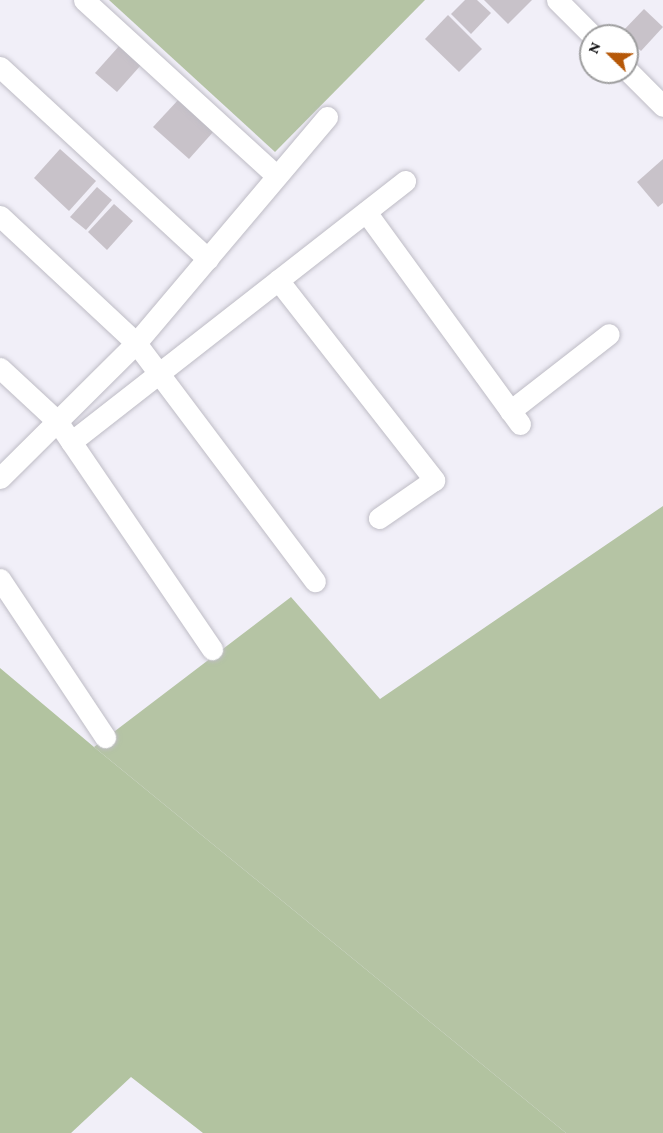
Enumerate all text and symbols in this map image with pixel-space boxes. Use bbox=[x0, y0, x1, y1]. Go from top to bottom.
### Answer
north arrow bbox=[579, 24, 639, 84]
text: N bbox=[584, 39, 604, 56]

